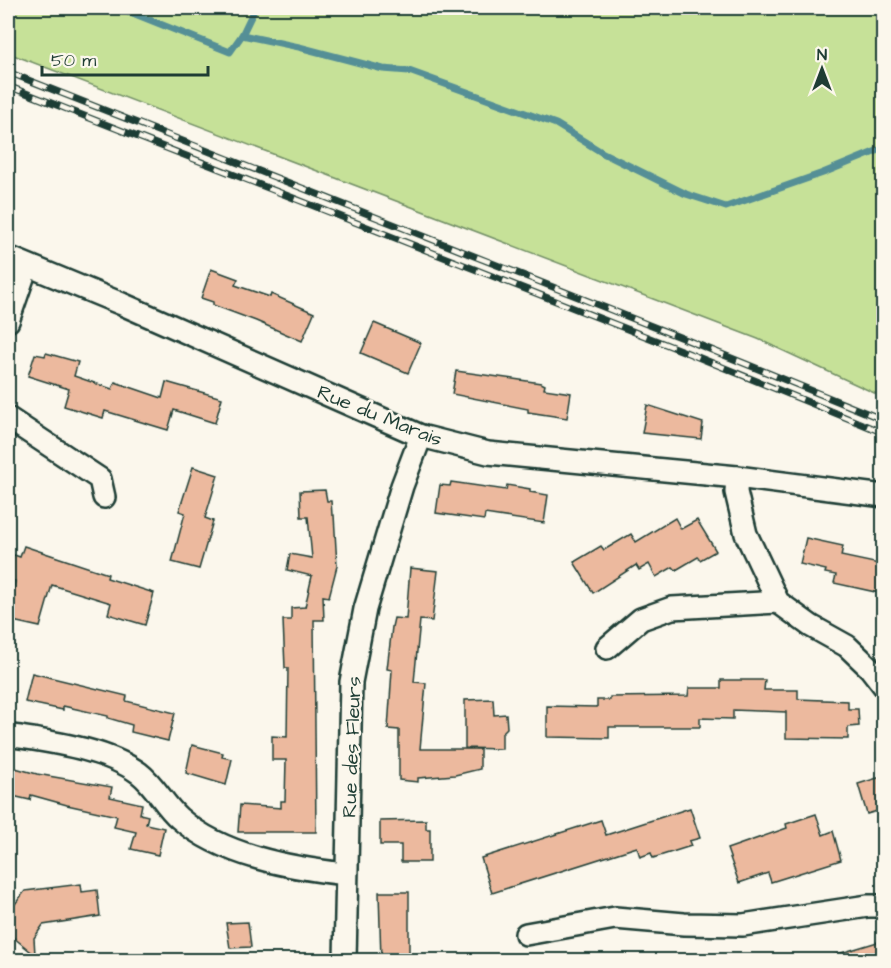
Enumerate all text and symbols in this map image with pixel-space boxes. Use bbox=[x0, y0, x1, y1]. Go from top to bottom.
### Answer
scale bar bbox=[42, 39, 208, 77]
north arrow bbox=[792, 39, 852, 99]
text: N bbox=[817, 44, 827, 66]
text: 50 m bbox=[51, 48, 96, 73]
street label: Rue du Marais bbox=[313, 378, 446, 454]
street label: Rue des Fleurs bbox=[336, 676, 368, 818]

